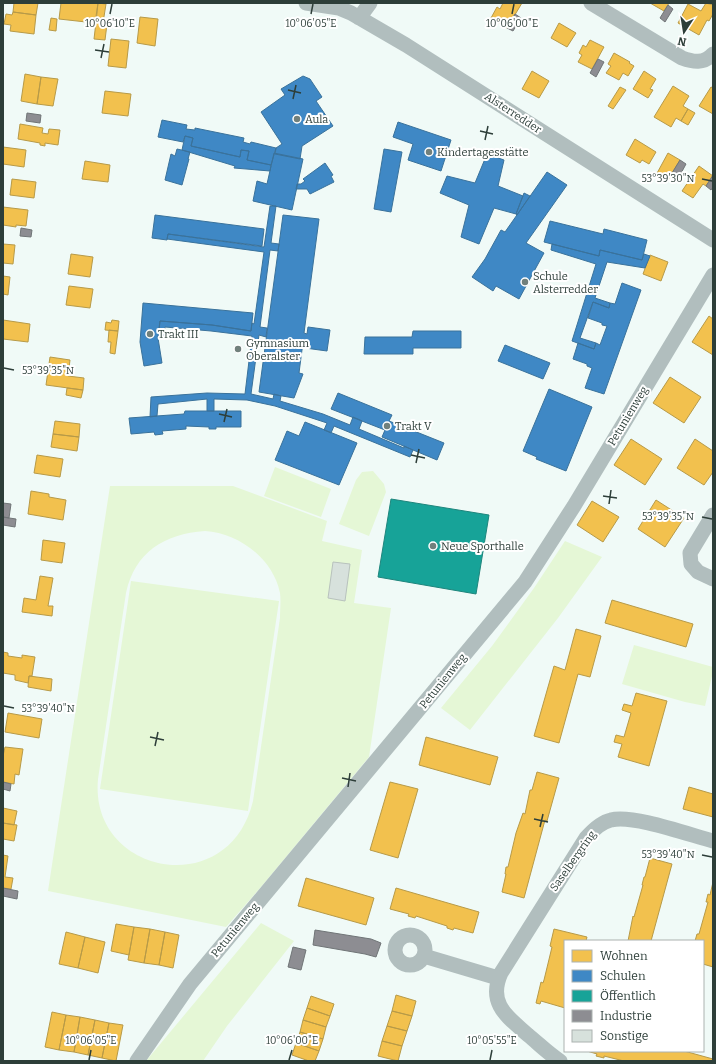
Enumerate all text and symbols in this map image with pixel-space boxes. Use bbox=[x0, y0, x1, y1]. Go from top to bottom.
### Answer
north arrow bbox=[664, 12, 704, 52]
text: 10°06'10"E bbox=[85, 18, 135, 30]
text: 10°06'05"E bbox=[285, 18, 337, 30]
text: 10°06'00"E bbox=[486, 18, 538, 30]
text: N bbox=[676, 34, 688, 49]
street label: Alsterredder bbox=[482, 90, 544, 136]
place label: Aula bbox=[305, 113, 328, 126]
marker: Aula bbox=[292, 114, 302, 124]
place label: Kindertagesstätte bbox=[437, 146, 528, 159]
marker: Kindertagesstätte bbox=[424, 147, 434, 157]
text: 53°39'30"N bbox=[641, 173, 695, 185]
place label: Schule Alsterredder bbox=[533, 270, 598, 296]
marker: Schule Alsterredder bbox=[520, 277, 530, 287]
place label: Trakt III bbox=[158, 328, 199, 341]
marker: Trakt III bbox=[145, 329, 155, 339]
place label: Gymnasium Oberalster bbox=[246, 337, 310, 363]
marker: Gymnasium Oberalster bbox=[233, 344, 243, 354]
text: 53°39'35"N bbox=[22, 365, 74, 377]
street label: Petunienweg bbox=[605, 384, 651, 448]
place label: Trakt V bbox=[395, 420, 432, 433]
marker: Trakt V bbox=[382, 421, 392, 431]
text: 53°39'35"N bbox=[642, 511, 694, 523]
place label: Neue Sporthalle bbox=[441, 540, 524, 553]
marker: Neue Sporthalle bbox=[428, 541, 438, 551]
street label: Petunienweg bbox=[417, 651, 469, 711]
text: 53°39'40"N bbox=[21, 703, 75, 715]
street label: Saselbergring bbox=[547, 828, 599, 894]
text: 53°39'40"N bbox=[641, 849, 695, 861]
street label: Petunienweg bbox=[209, 900, 261, 960]
legend bbox=[564, 940, 704, 1052]
text: Wohnen bbox=[600, 949, 648, 963]
text: Schulen bbox=[600, 969, 646, 983]
text: Öffentlich bbox=[600, 988, 656, 1003]
text: Industrie bbox=[600, 1009, 652, 1023]
text: Sonstige bbox=[600, 1029, 648, 1043]
text: 10°06'05"E bbox=[65, 1035, 117, 1047]
text: 10°06'00"E bbox=[266, 1035, 318, 1047]
text: 10°05'55"E bbox=[467, 1035, 517, 1047]

